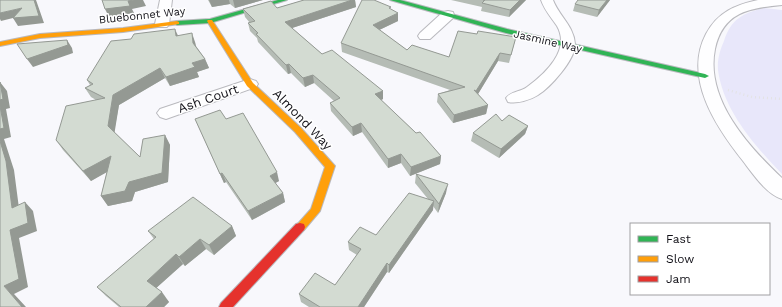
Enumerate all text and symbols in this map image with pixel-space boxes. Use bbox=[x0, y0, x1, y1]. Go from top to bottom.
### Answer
street label: Bluebonnet Way bbox=[98, 4, 186, 26]
street label: Jasmine Way bbox=[512, 27, 584, 56]
street label: Ash Court bbox=[176, 81, 241, 116]
street label: Almond Way bbox=[270, 86, 336, 153]
legend bbox=[630, 223, 770, 295]
text: Fast bbox=[666, 232, 691, 246]
text: Slow bbox=[666, 252, 694, 266]
text: Jam bbox=[666, 272, 691, 286]

